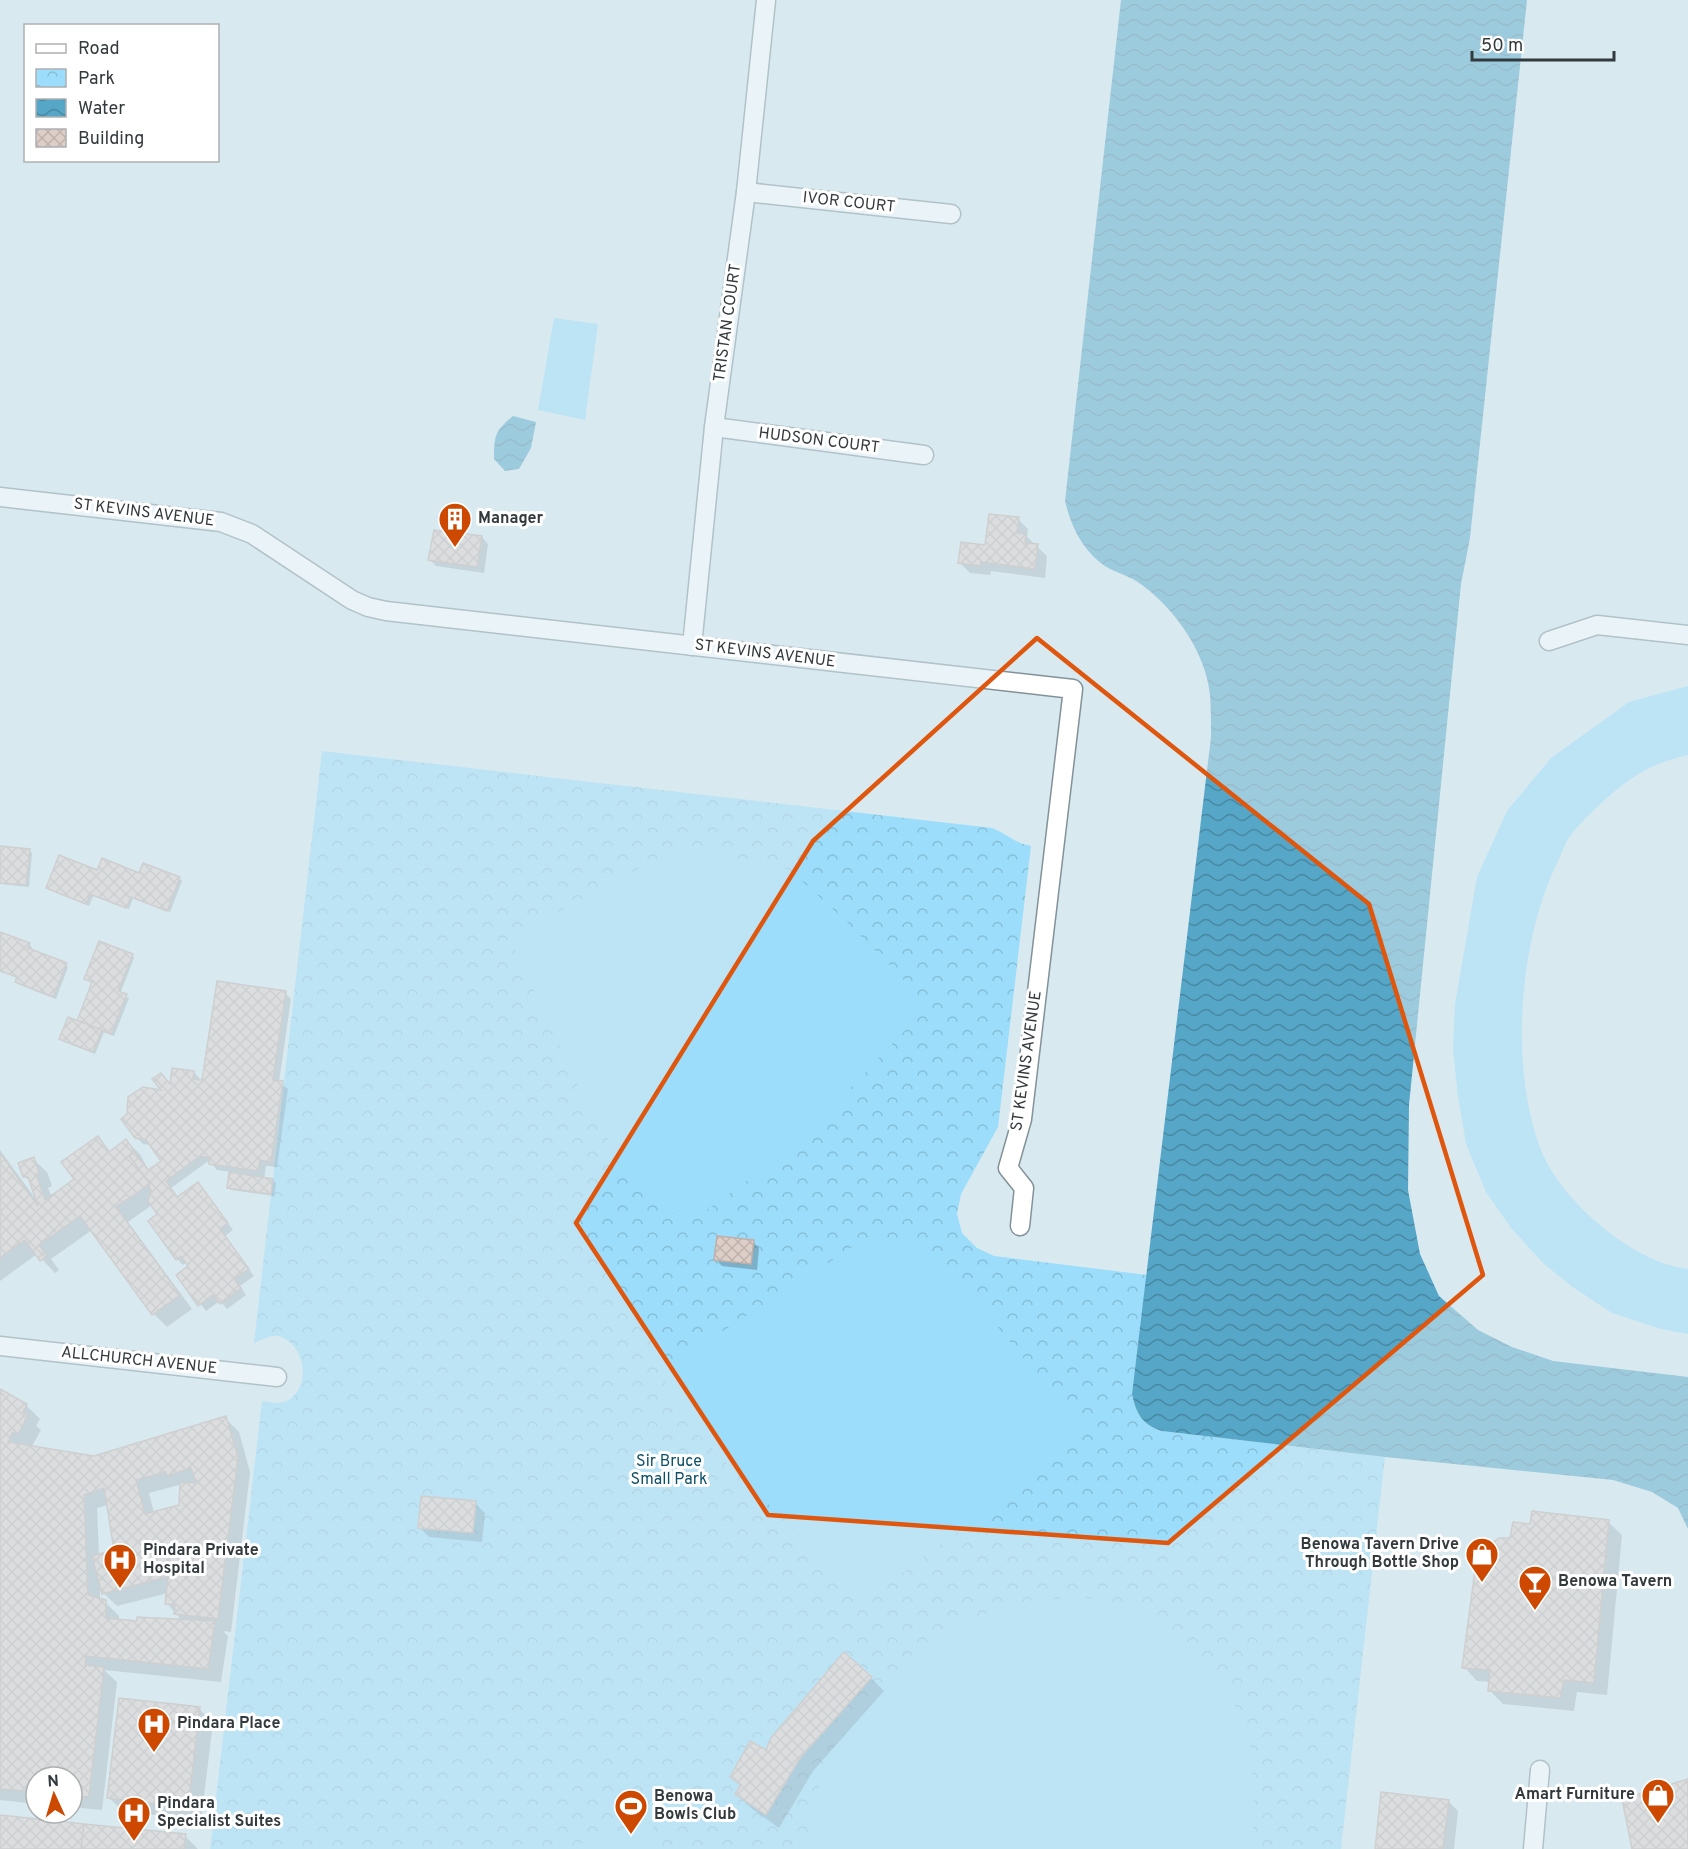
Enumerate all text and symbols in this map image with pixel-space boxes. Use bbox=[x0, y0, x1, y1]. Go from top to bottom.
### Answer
legend bbox=[24, 24, 219, 162]
scale bar bbox=[1472, 24, 1614, 62]
text: 50 m bbox=[1481, 35, 1523, 58]
text: Road bbox=[78, 38, 120, 61]
text: Park bbox=[78, 68, 115, 91]
text: Water bbox=[78, 98, 125, 121]
text: Building bbox=[78, 128, 144, 151]
street label: IVOR COURT bbox=[802, 188, 896, 218]
street label: TRISTAN COURT bbox=[710, 263, 746, 383]
street label: HUDSON COURT bbox=[757, 424, 881, 458]
street label: ST KEVINS AVENUE bbox=[73, 494, 215, 532]
building icon: Manager bbox=[437, 501, 473, 548]
place label: Manager bbox=[478, 509, 544, 529]
street label: ST KEVINS AVENUE bbox=[694, 635, 836, 673]
street label: ST KEVINS AVENUE bbox=[1007, 990, 1047, 1132]
street label: ALLCHURCH AVENUE bbox=[60, 1343, 218, 1379]
park label: Sir Bruce Small Park bbox=[631, 1452, 707, 1490]
place label: Benowa Tavern Drive Through Bottle Shop bbox=[1301, 1535, 1459, 1573]
shop icon: Benowa Tavern Drive Through Bottle Shop bbox=[1464, 1536, 1500, 1583]
place label: Pindara Private Hospital bbox=[143, 1541, 259, 1579]
hospital icon: Pindara Private Hospital bbox=[102, 1542, 138, 1589]
bar icon: Benowa Tavern bbox=[1517, 1564, 1553, 1611]
place label: Benowa Tavern bbox=[1558, 1572, 1672, 1592]
hospital icon: Pindara Place bbox=[136, 1706, 172, 1753]
place label: Pindara Place bbox=[177, 1714, 280, 1734]
north arrow bbox=[24, 1765, 84, 1825]
text: N bbox=[47, 1772, 60, 1792]
shop icon: Amart Furniture bbox=[1640, 1777, 1676, 1824]
place label: Amart Furniture bbox=[1515, 1785, 1635, 1805]
place label: Benowa Bowls Club bbox=[654, 1787, 736, 1825]
sports icon: Benowa Bowls Club bbox=[613, 1788, 649, 1835]
place label: Pindara Specialist Suites bbox=[157, 1794, 281, 1832]
hospital icon: Pindara Specialist Suites bbox=[116, 1795, 152, 1842]

